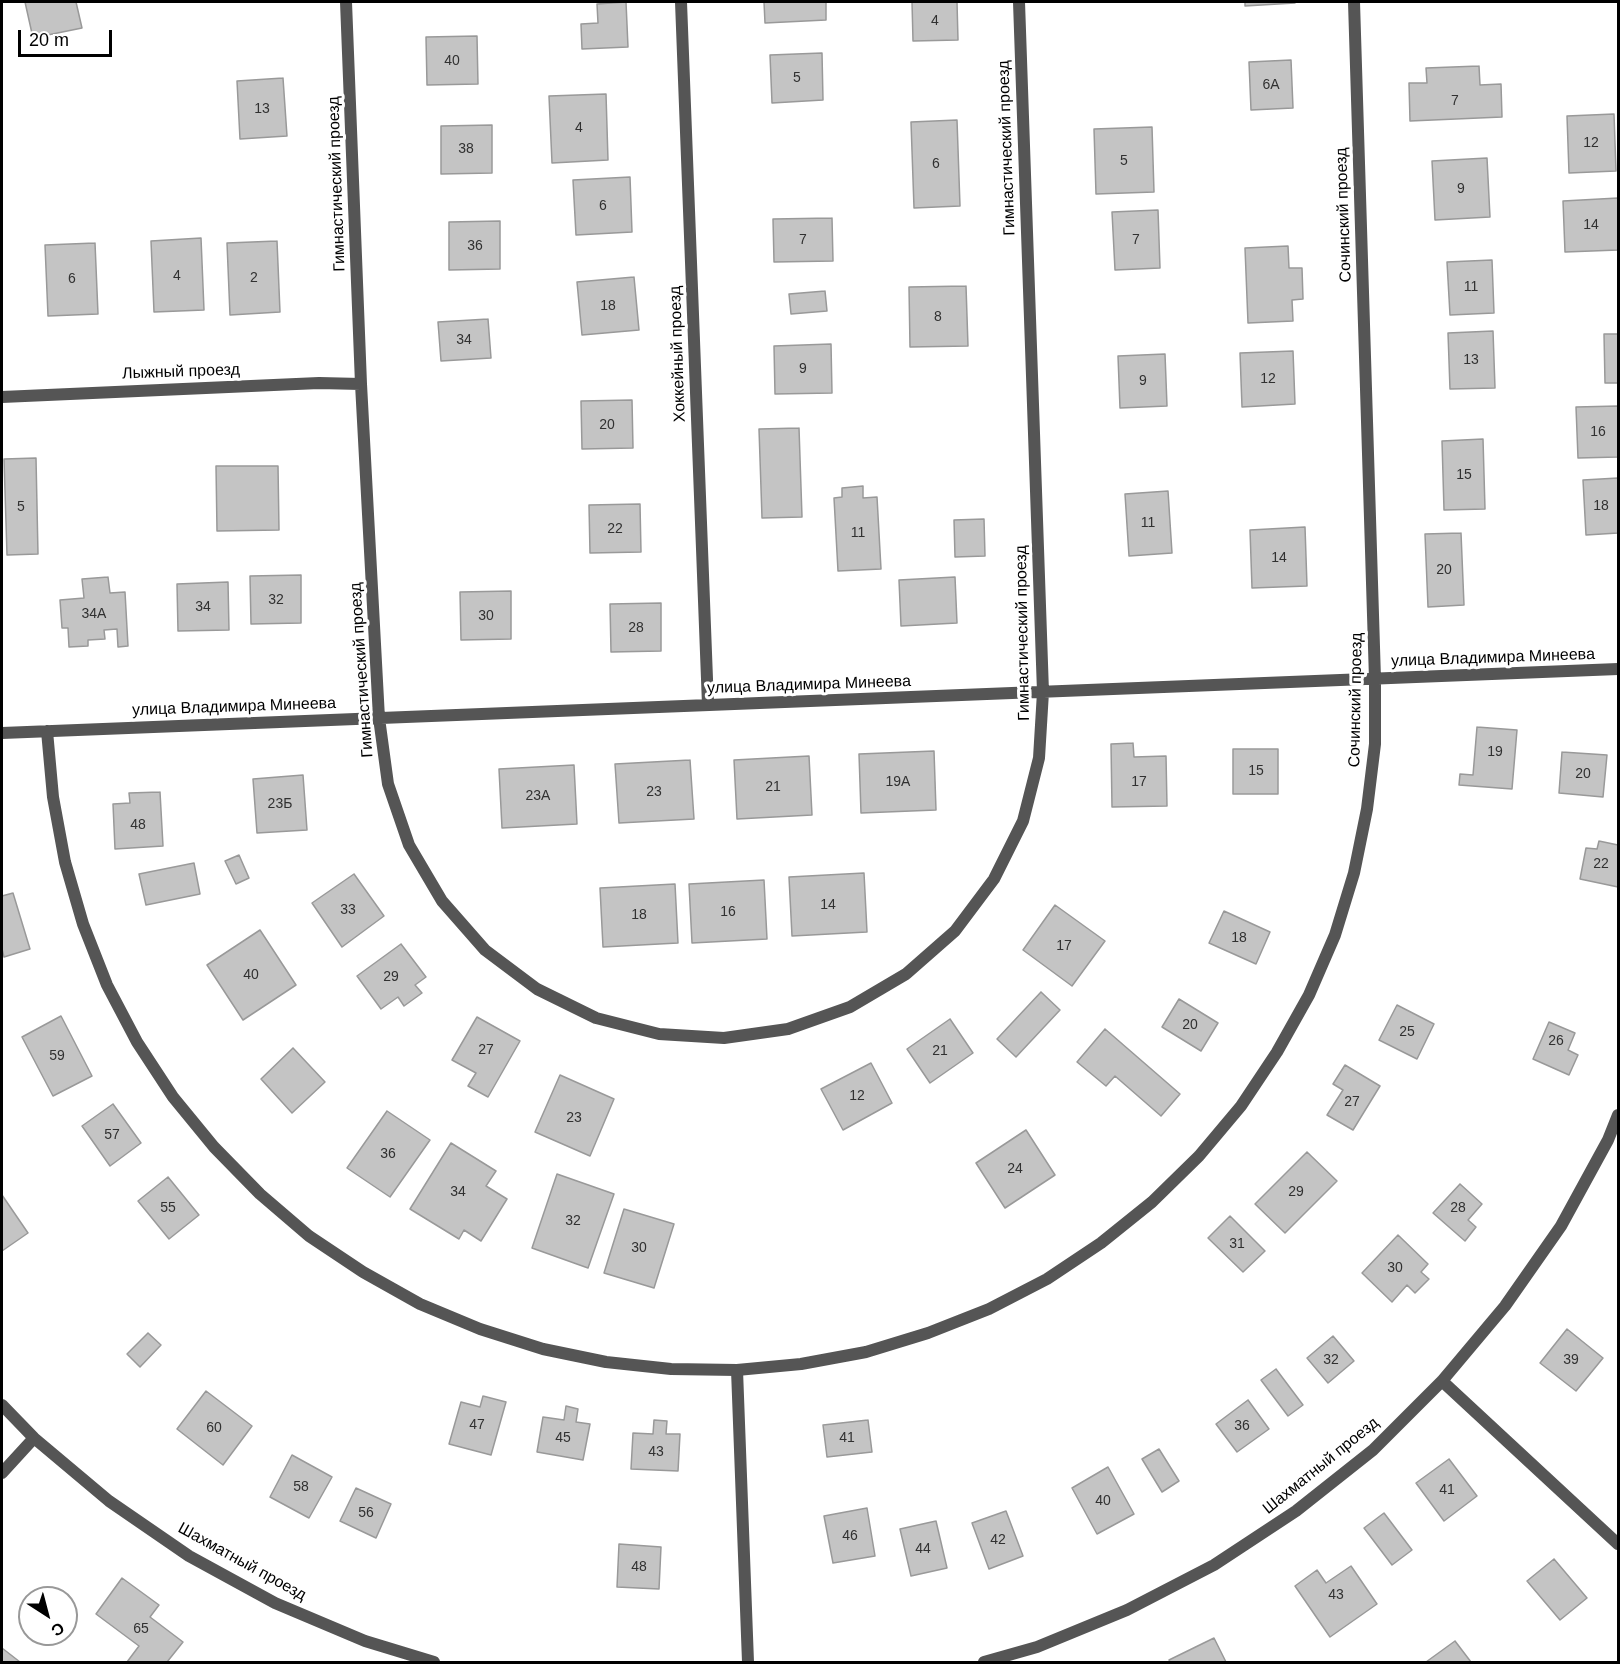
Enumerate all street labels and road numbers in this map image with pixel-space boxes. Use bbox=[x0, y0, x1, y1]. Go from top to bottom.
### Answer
street label: Гимнастический проезд bbox=[994, 60, 1020, 236]
street label: Гимнастический проезд bbox=[324, 96, 350, 272]
street label: Сочинский проезд bbox=[1332, 147, 1356, 283]
street label: Хоккейный проезд bbox=[666, 285, 690, 423]
street label: Лыжный проезд bbox=[122, 360, 240, 384]
street label: Гимнастический проезд bbox=[1012, 545, 1034, 721]
street label: Гимнастический проезд bbox=[346, 582, 378, 758]
street label: Сочинский проезд bbox=[1345, 632, 1367, 768]
street label: улица Владимира Минеева bbox=[1391, 645, 1595, 671]
street label: улица Владимира Минеева bbox=[707, 672, 911, 698]
street label: улица Владимира Минеева bbox=[132, 694, 336, 720]
street label: Шахматный проезд bbox=[1259, 1413, 1383, 1519]
street label: Шахматный проезд bbox=[175, 1519, 309, 1605]

